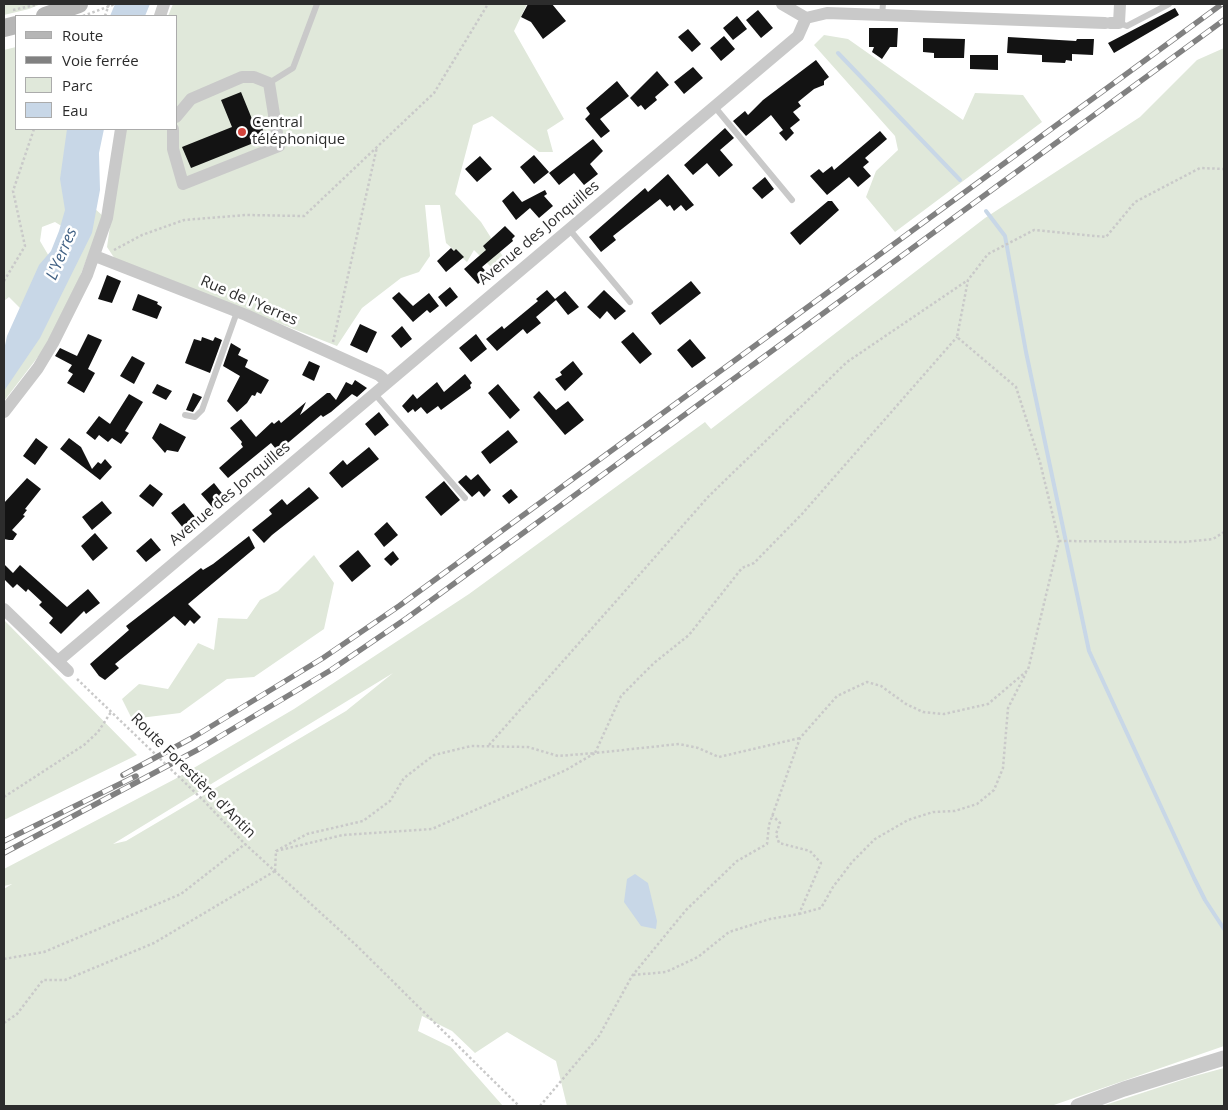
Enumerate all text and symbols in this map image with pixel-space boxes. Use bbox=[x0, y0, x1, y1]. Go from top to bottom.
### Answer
legend bbox=[15, 15, 178, 130]
text: Route bbox=[62, 25, 103, 45]
text: Voie ferrée bbox=[62, 50, 139, 70]
text: Parc bbox=[62, 75, 93, 95]
text: Eau bbox=[62, 100, 88, 120]
place label: Central téléphonique bbox=[252, 114, 345, 149]
marker: Central téléphonique bbox=[236, 126, 248, 138]
street label: Avenue des Jonquilles bbox=[475, 177, 603, 289]
water label: L'Yerres bbox=[42, 225, 82, 283]
street label: Rue de l'Yerres bbox=[198, 272, 300, 330]
street label: Avenue des Jonquilles bbox=[166, 438, 294, 550]
street label: Route Forestière d'Antin bbox=[127, 710, 259, 842]

